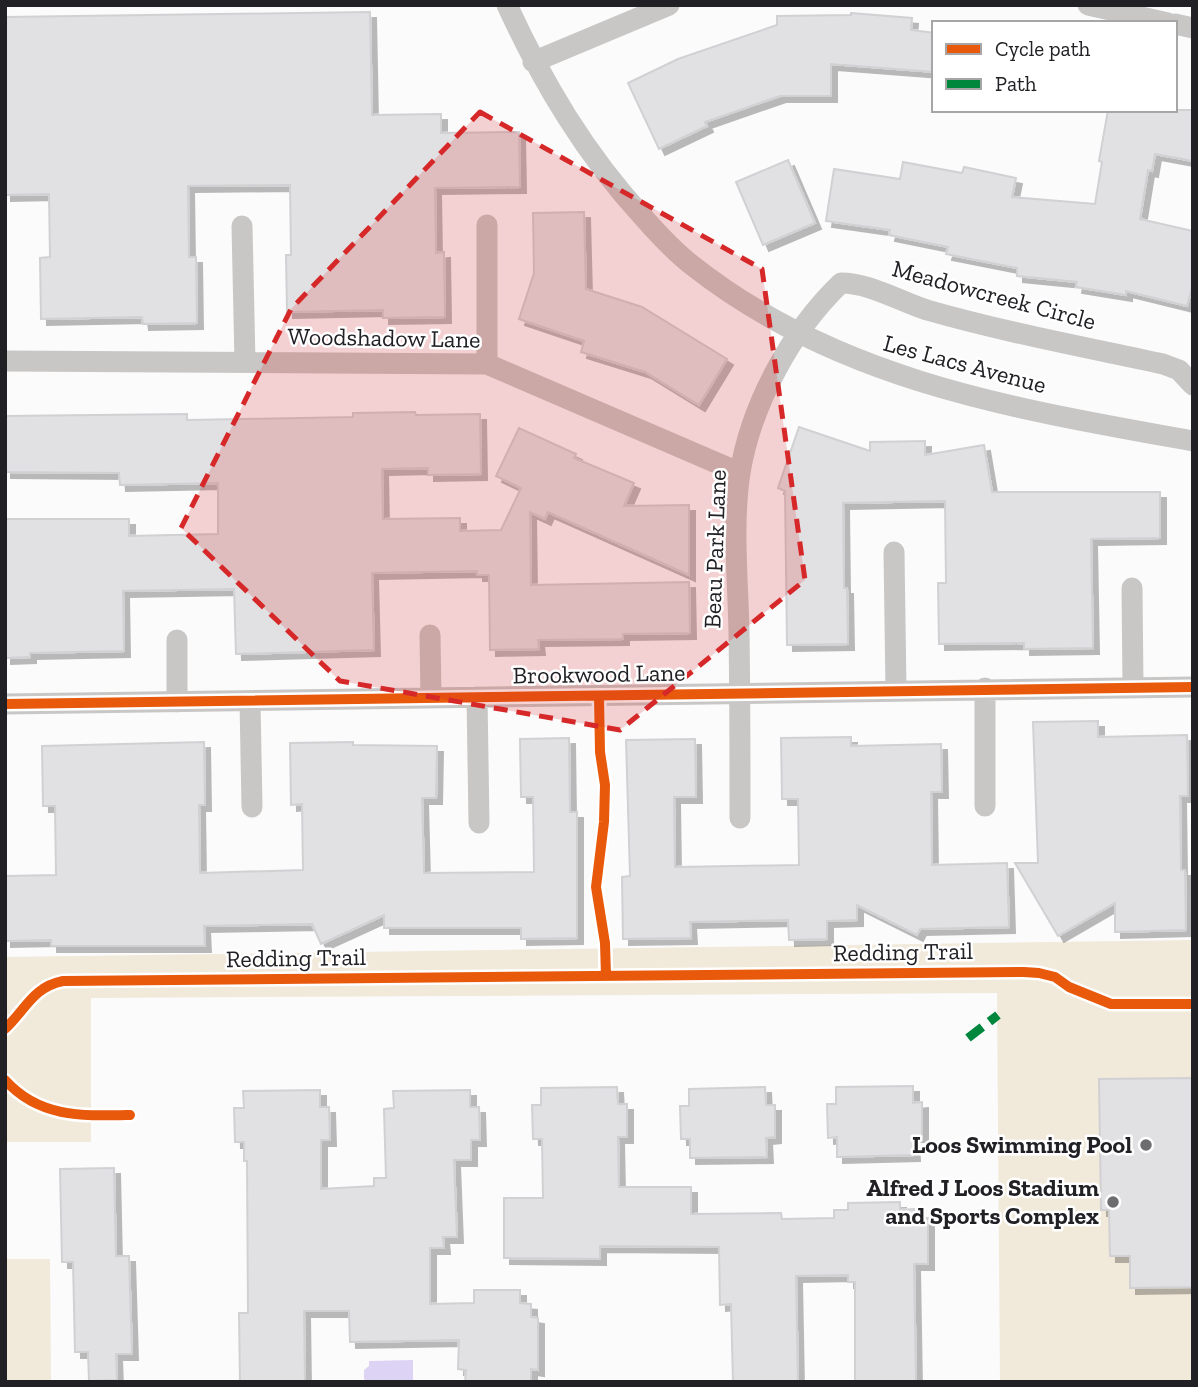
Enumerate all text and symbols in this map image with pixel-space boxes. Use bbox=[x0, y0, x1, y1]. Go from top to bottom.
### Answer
legend bbox=[932, 21, 1177, 112]
text: Cycle path bbox=[995, 36, 1090, 61]
text: Path bbox=[995, 71, 1037, 96]
street label: Meadowcreek Circle bbox=[889, 253, 1099, 336]
street label: Woodshadow Lane bbox=[287, 321, 481, 354]
street label: Les Lacs Avenue bbox=[881, 328, 1050, 399]
street label: Beau Park Lane bbox=[697, 469, 732, 629]
street label: Brookwood Lane bbox=[512, 657, 686, 690]
street label: Redding Trail bbox=[833, 936, 973, 967]
street label: Redding Trail bbox=[226, 942, 366, 973]
place label: Loos Swimming Pool bbox=[912, 1130, 1132, 1159]
marker: Loos Swimming Pool bbox=[1138, 1137, 1154, 1153]
place label: Alfred J Loos Stadium and Sports Complex bbox=[866, 1173, 1099, 1230]
marker: Alfred J Loos Stadium and Sports Complex bbox=[1105, 1194, 1121, 1210]

